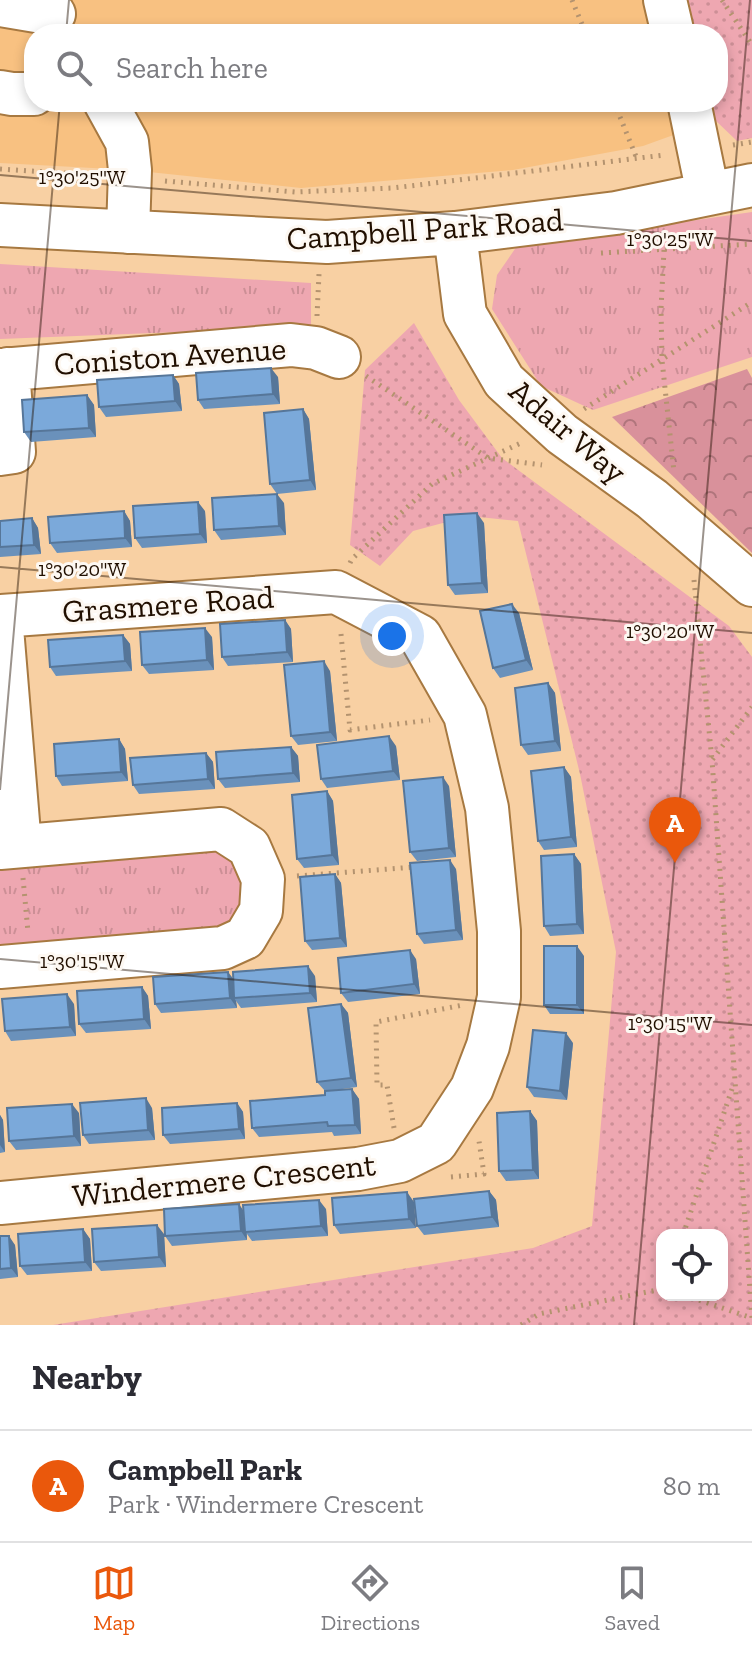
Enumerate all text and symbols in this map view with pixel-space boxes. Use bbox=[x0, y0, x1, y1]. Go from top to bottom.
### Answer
search box bbox=[24, 24, 728, 112]
icon: search bbox=[52, 46, 96, 90]
text: Search here bbox=[116, 50, 268, 86]
text: 1°30'25"W bbox=[39, 165, 126, 189]
street label: Campbell Park Road bbox=[285, 200, 565, 258]
text: 1°30'25"W bbox=[627, 227, 714, 251]
street label: Coniston Avenue bbox=[53, 329, 287, 383]
street label: Adair Way bbox=[502, 371, 635, 491]
text: 1°30'20"W bbox=[38, 557, 126, 581]
street label: Grasmere Road bbox=[61, 578, 276, 630]
your location bbox=[372, 616, 412, 656]
text: 1°30'20"W bbox=[626, 619, 714, 643]
pin: A bbox=[649, 797, 701, 863]
text: 1°30'15"W bbox=[40, 949, 124, 973]
text: 1°30'15"W bbox=[628, 1011, 712, 1035]
street label: Windermere Crescent bbox=[71, 1145, 377, 1215]
map controls bbox=[656, 1229, 728, 1301]
button: locate bbox=[656, 1229, 728, 1301]
text: Nearby bbox=[32, 1357, 142, 1398]
text: Campbell Park bbox=[108, 1452, 302, 1488]
text: A bbox=[49, 1470, 67, 1502]
text: 80 m bbox=[663, 1470, 720, 1502]
text: Park · Windermere Crescent bbox=[108, 1488, 423, 1520]
tab: Map bbox=[92, 1561, 136, 1636]
tab: Directions bbox=[321, 1561, 420, 1636]
tab: Saved bbox=[605, 1561, 660, 1636]

